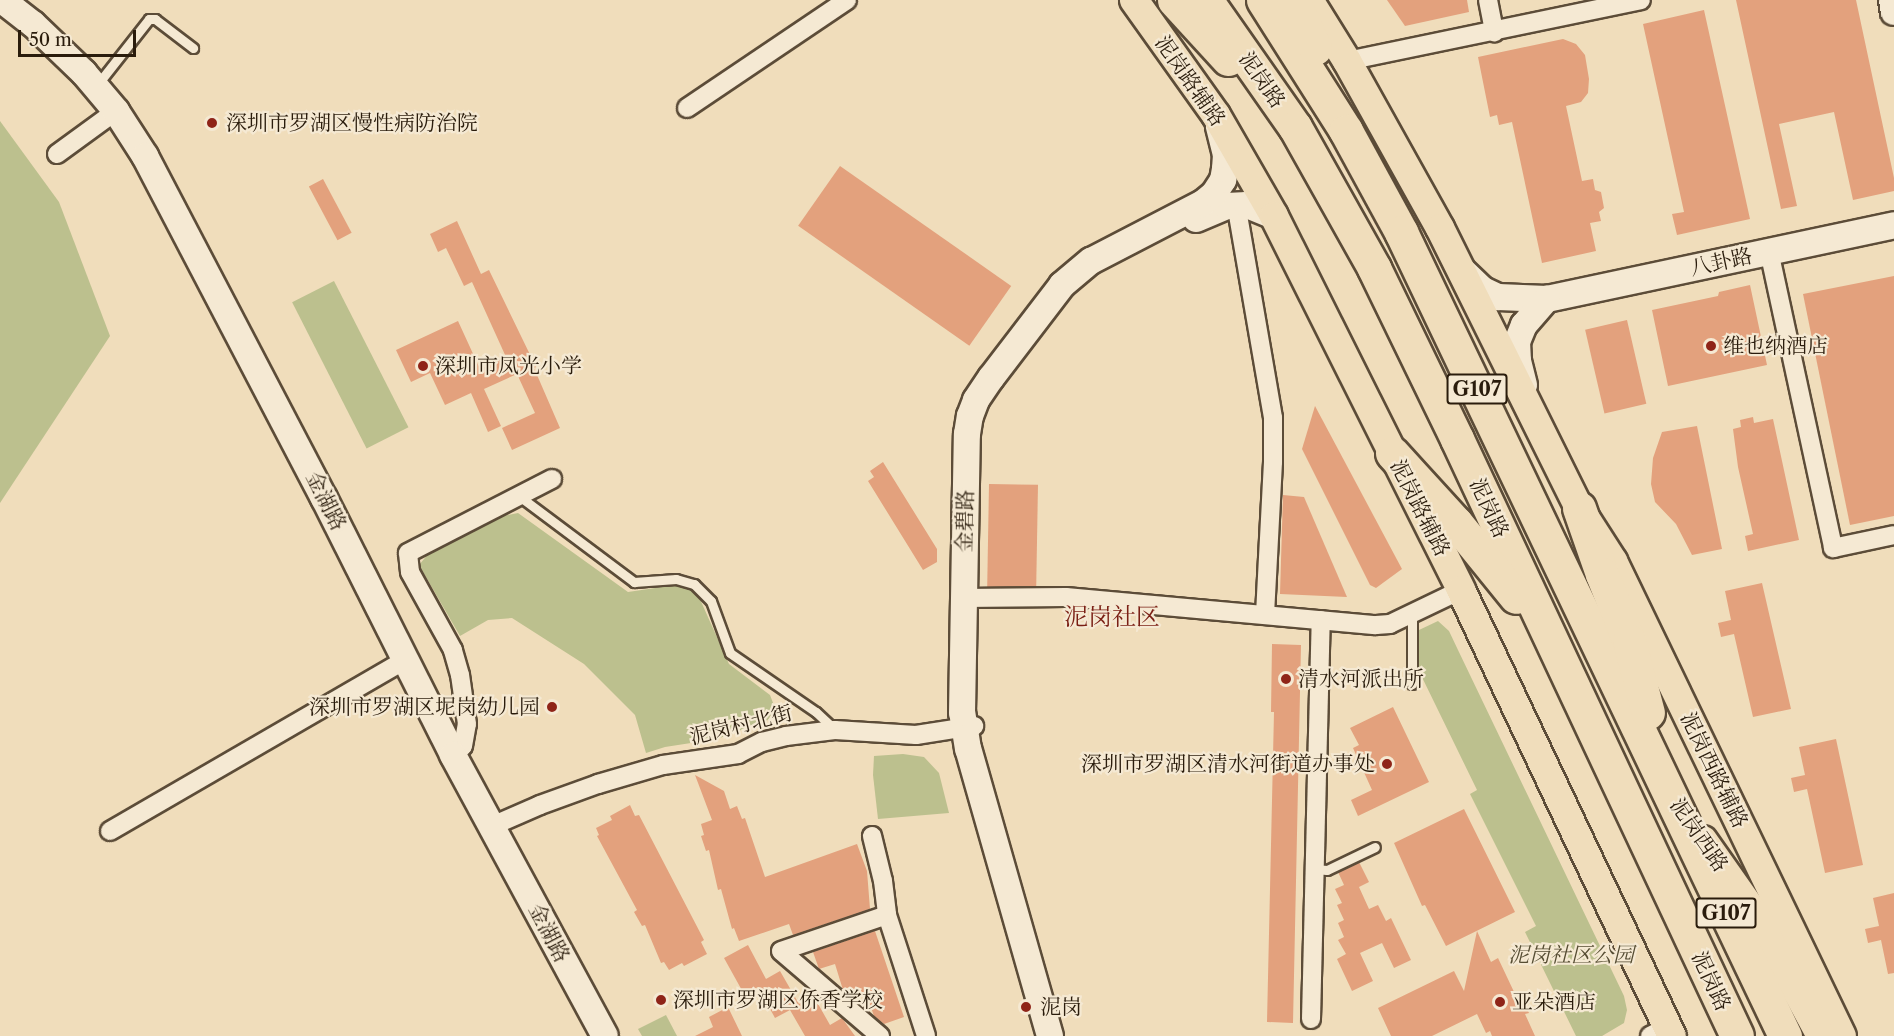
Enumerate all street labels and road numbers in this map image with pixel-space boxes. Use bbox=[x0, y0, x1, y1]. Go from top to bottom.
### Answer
street label: 泥岗路辅路 bbox=[1150, 31, 1230, 131]
street label: 泥岗路 bbox=[1234, 47, 1290, 113]
street label: 八卦路 bbox=[1688, 243, 1754, 281]
road number: G107 bbox=[1446, 372, 1508, 406]
street label: 泥岗路辅路 bbox=[1385, 456, 1455, 560]
street label: 金湖路 bbox=[300, 467, 352, 535]
street label: 泥岗路 bbox=[1464, 474, 1514, 542]
street label: 金碧路 bbox=[952, 489, 978, 553]
street label: 泥岗村北街 bbox=[687, 700, 795, 750]
street label: 泥岗西路辅路 bbox=[1675, 708, 1753, 832]
street label: 泥岗西路 bbox=[1665, 793, 1733, 877]
road number: G107 bbox=[1694, 896, 1758, 930]
street label: 金湖路 bbox=[523, 899, 575, 967]
street label: 泥岗路 bbox=[1686, 947, 1736, 1015]

